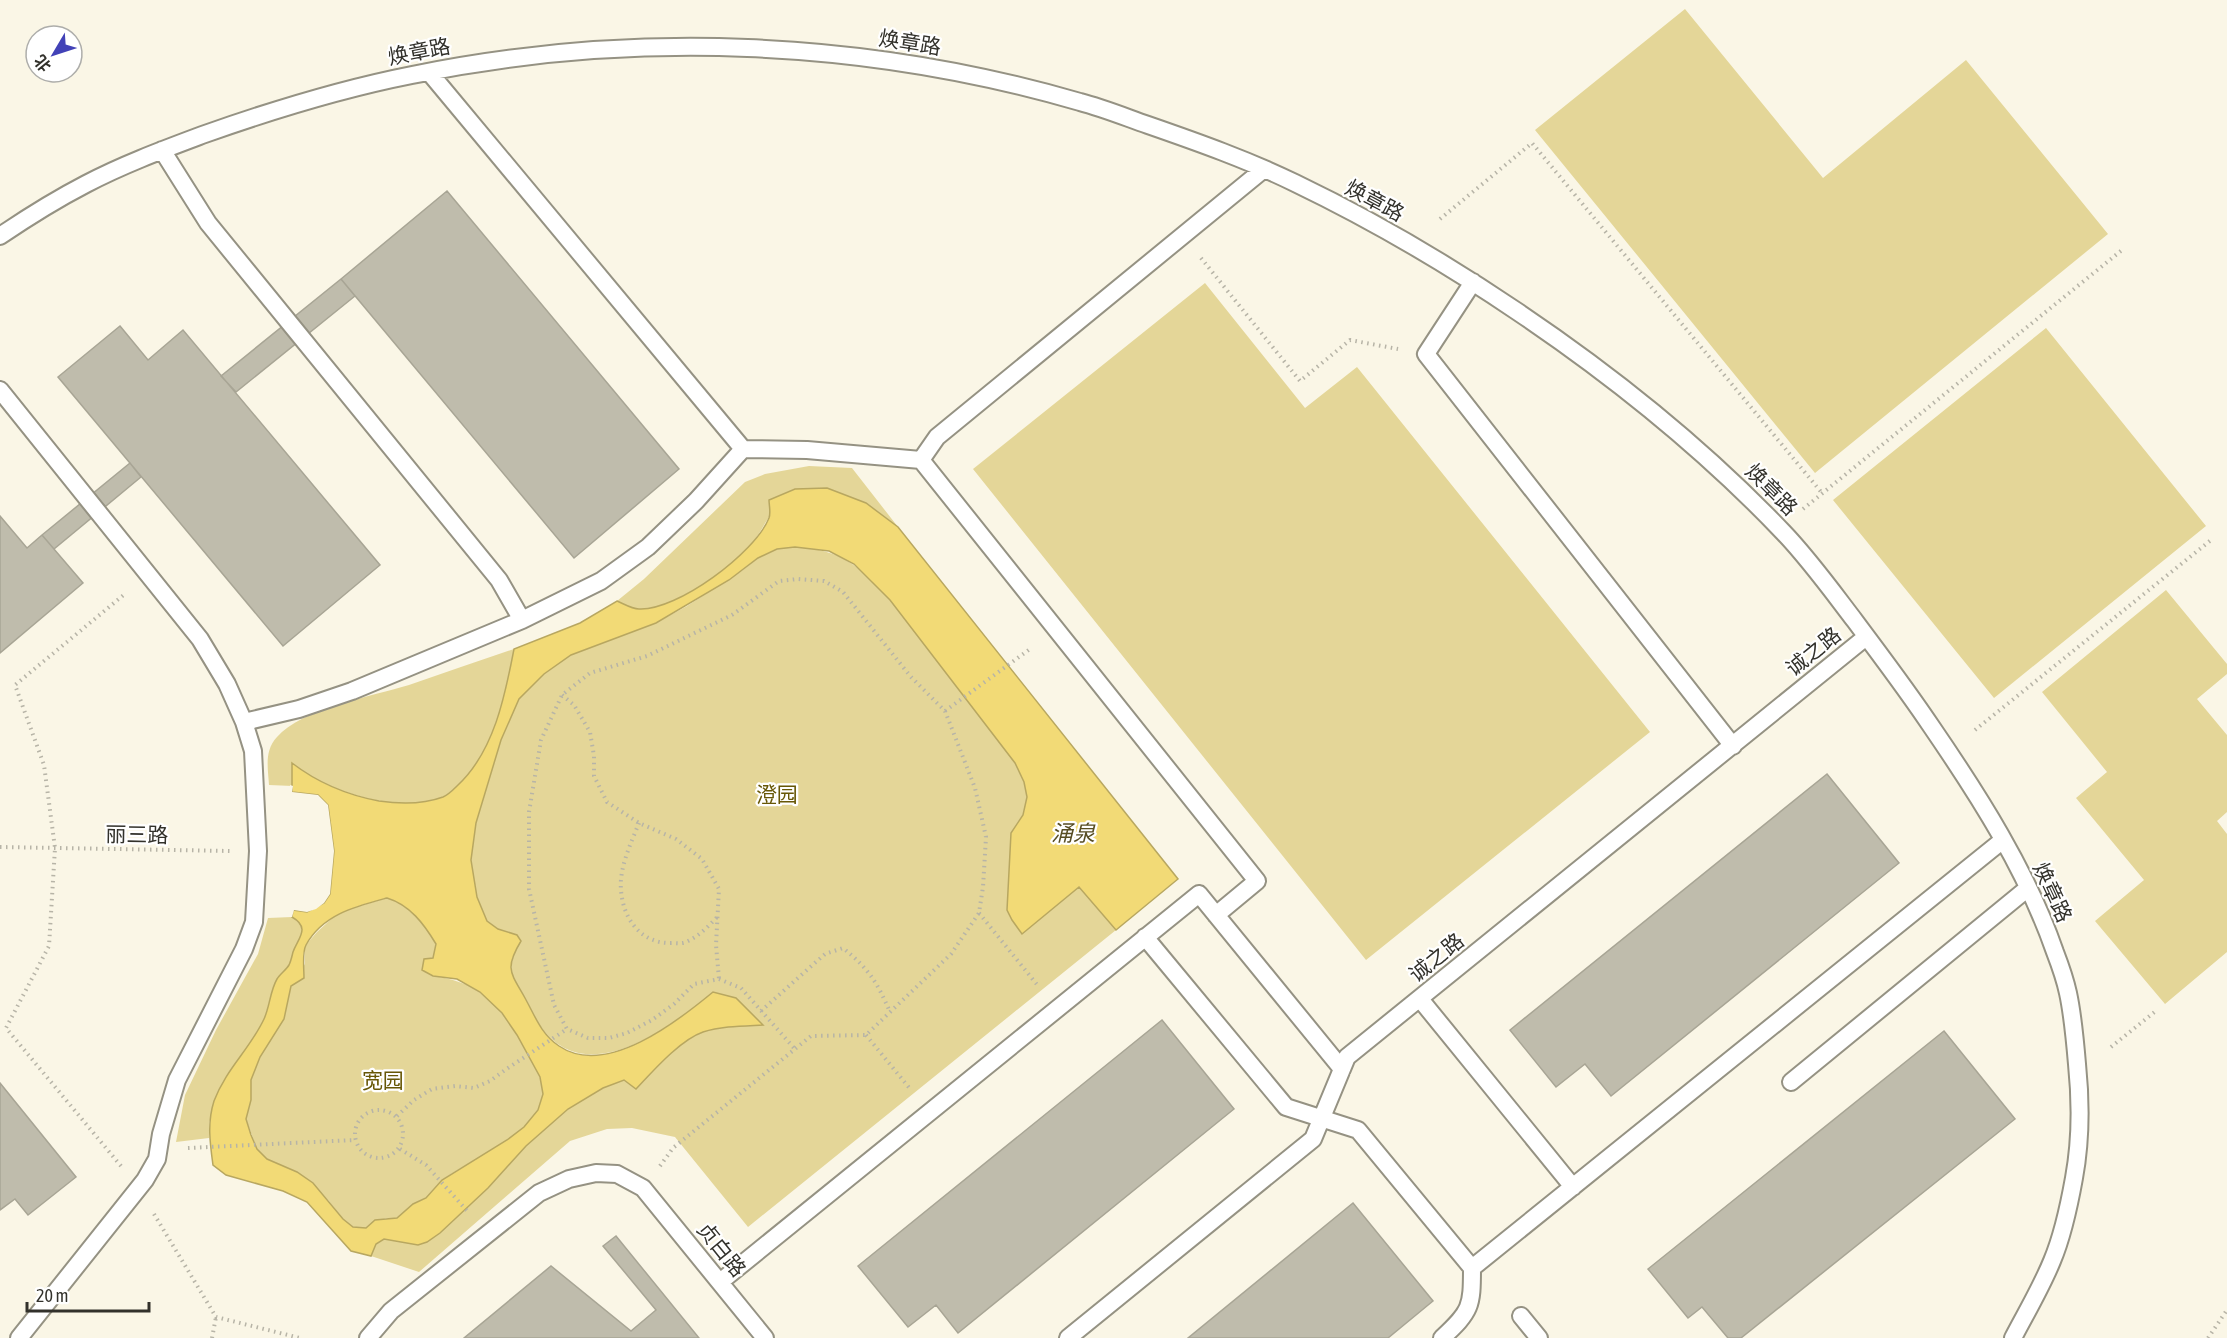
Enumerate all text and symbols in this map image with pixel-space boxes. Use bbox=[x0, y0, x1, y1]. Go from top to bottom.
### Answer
north arrow bbox=[24, 24, 84, 84]
street label: 焕章路 bbox=[877, 25, 943, 59]
street label: 焕章路 bbox=[386, 33, 452, 69]
text: 北 bbox=[30, 52, 54, 75]
street label: 焕章路 bbox=[1342, 175, 1408, 225]
street label: 焕章路 bbox=[1741, 458, 1803, 520]
street label: 诚之路 bbox=[1781, 622, 1845, 680]
park label: 澄园 bbox=[756, 782, 798, 806]
water label: 涌泉 bbox=[1051, 820, 1096, 846]
street label: 丽三路 bbox=[105, 821, 169, 847]
street label: 焕章路 bbox=[2029, 858, 2077, 926]
street label: 诚之路 bbox=[1404, 928, 1468, 986]
park label: 宽园 bbox=[362, 1068, 404, 1092]
street label: 贞白路 bbox=[693, 1217, 751, 1281]
scale bar bbox=[27, 1275, 148, 1313]
text: 20 m bbox=[36, 1285, 68, 1306]

